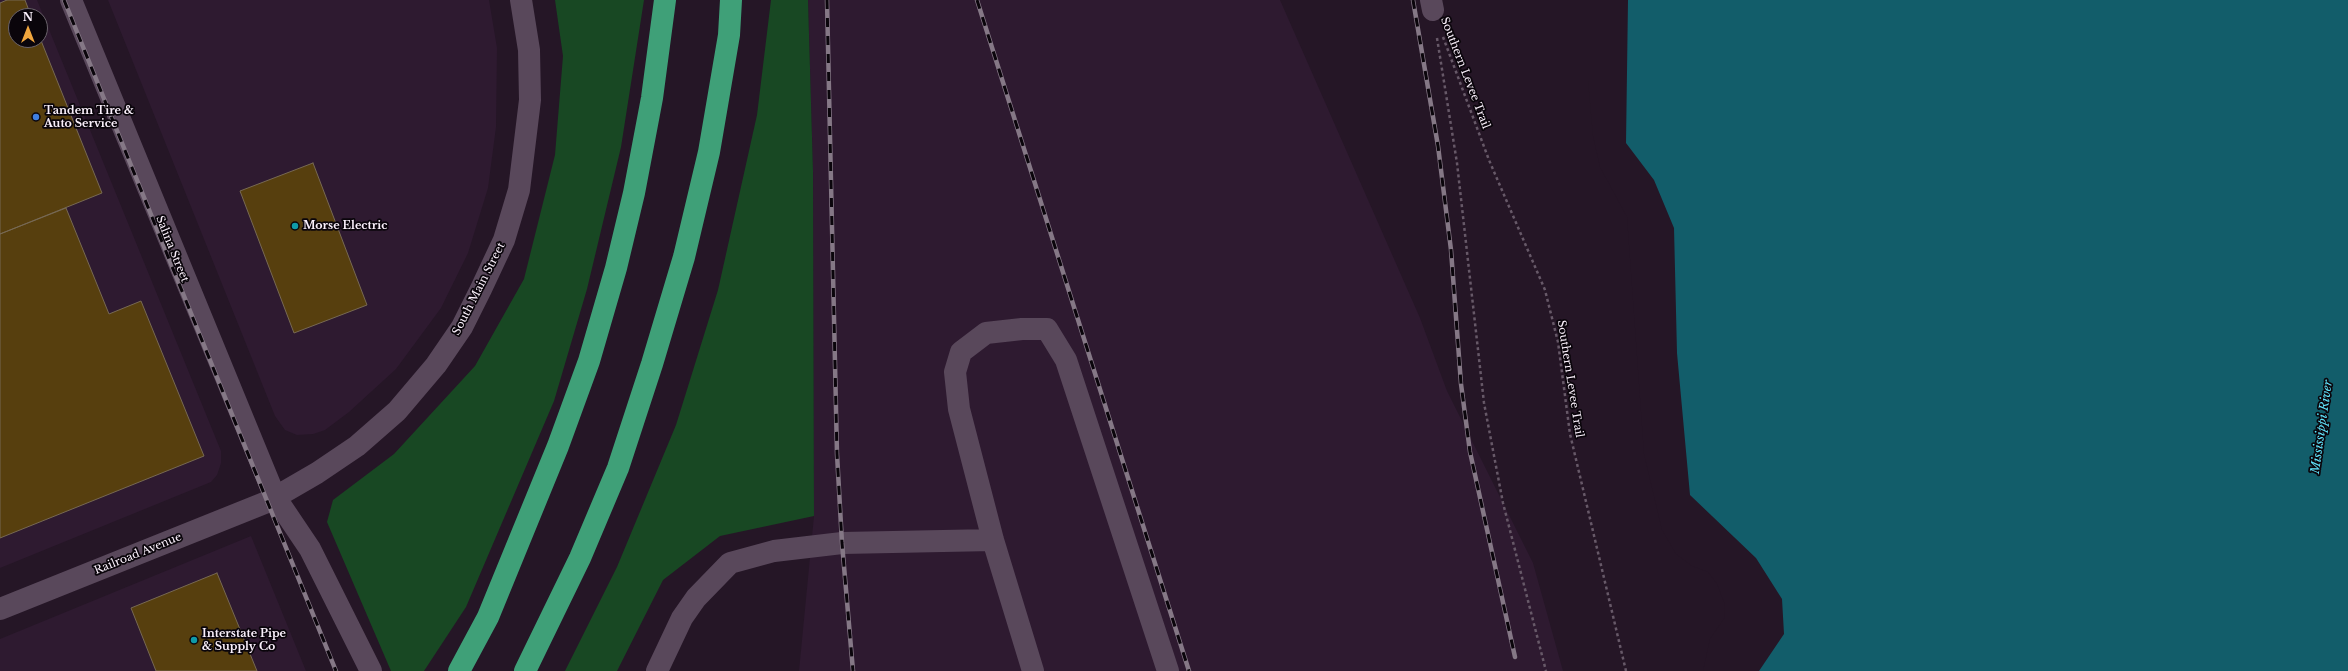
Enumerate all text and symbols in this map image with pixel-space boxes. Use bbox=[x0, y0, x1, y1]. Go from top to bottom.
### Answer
north arrow bbox=[8, 8, 48, 48]
text: N bbox=[23, 10, 33, 24]
street label: Southern Levee Trail bbox=[1438, 15, 1492, 131]
place label: Tandem Tire & Auto Service bbox=[44, 104, 134, 130]
marker: Tandem Tire & Auto Service bbox=[31, 112, 41, 122]
street label: Salina Street bbox=[153, 214, 191, 284]
place label: Morse Electric bbox=[303, 219, 387, 233]
marker: Morse Electric bbox=[290, 221, 300, 231]
street label: South Main Street bbox=[450, 240, 508, 338]
street label: Southern Levee Trail bbox=[1554, 319, 1586, 439]
water label: Mississippi River bbox=[2308, 379, 2336, 475]
street label: Railroad Avenue bbox=[92, 530, 184, 578]
place label: Interstate Pipe & Supply Co bbox=[202, 627, 286, 653]
marker: Interstate Pipe & Supply Co bbox=[189, 635, 199, 645]

